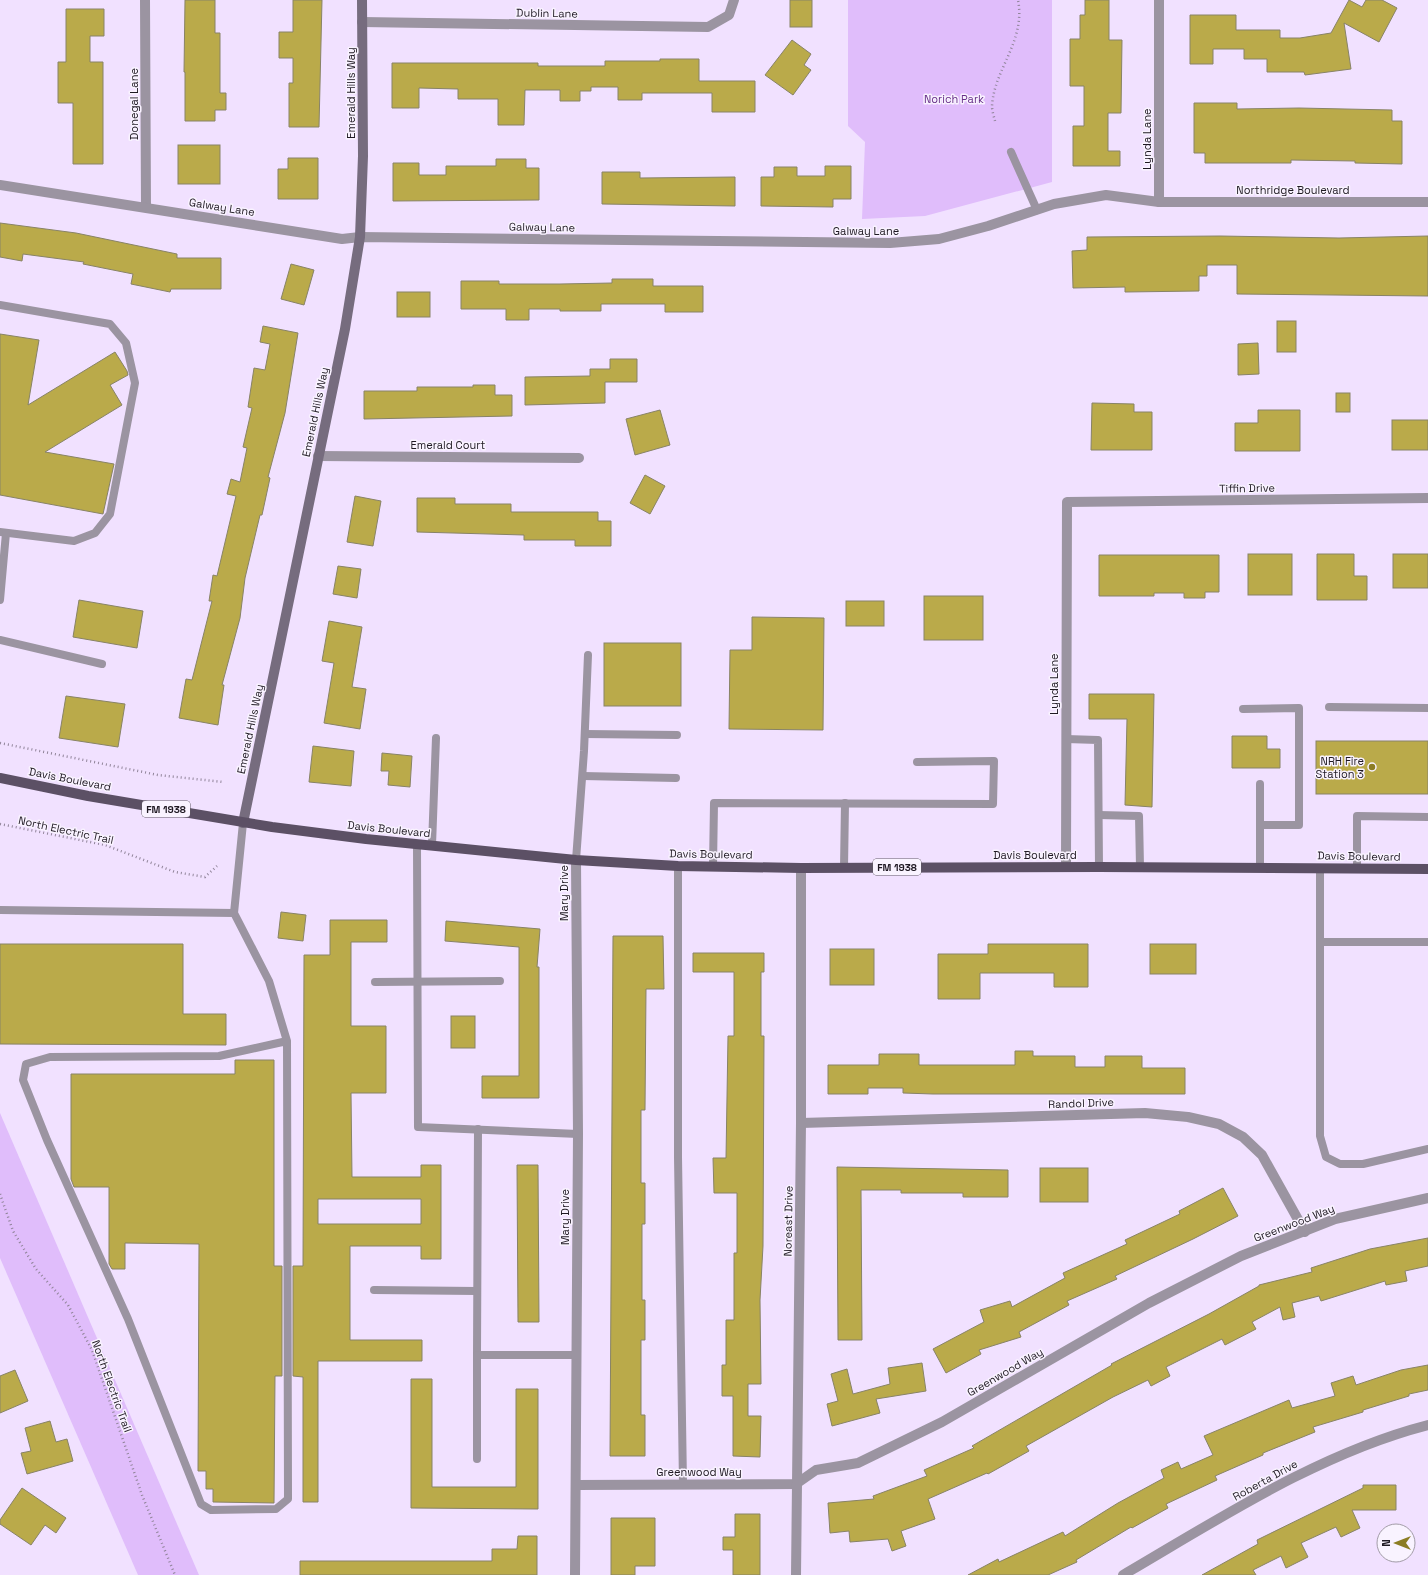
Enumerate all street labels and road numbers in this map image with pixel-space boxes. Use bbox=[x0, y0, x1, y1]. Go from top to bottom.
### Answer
street label: Dublin Lane bbox=[516, 5, 578, 21]
street label: Emerald Hills Way bbox=[344, 47, 358, 139]
street label: Donegal Lane bbox=[127, 68, 141, 140]
street label: Lynda Lane bbox=[1140, 108, 1154, 170]
street label: Northridge Boulevard bbox=[1236, 183, 1350, 197]
street label: Galway Lane bbox=[188, 195, 256, 219]
street label: Galway Lane bbox=[509, 219, 575, 235]
street label: Galway Lane bbox=[833, 224, 899, 238]
street label: Emerald Hills Way bbox=[299, 366, 331, 458]
street label: Emerald Court bbox=[411, 438, 485, 452]
street label: Tiffin Drive bbox=[1219, 481, 1275, 495]
street label: Lynda Lane bbox=[1047, 653, 1061, 715]
street label: Emerald Hills Way bbox=[234, 683, 266, 775]
street label: Davis Boulevard bbox=[28, 764, 112, 794]
road number: FM 1938 bbox=[142, 801, 190, 817]
street label: North Electric Trail bbox=[17, 813, 115, 847]
street label: Davis Boulevard bbox=[347, 818, 431, 840]
street label: Davis Boulevard bbox=[669, 846, 753, 862]
street label: Davis Boulevard bbox=[993, 848, 1077, 862]
street label: Davis Boulevard bbox=[1317, 848, 1401, 864]
road number: FM 1938 bbox=[873, 859, 921, 875]
street label: Mary Drive bbox=[557, 865, 571, 921]
street label: Randol Drive bbox=[1048, 1095, 1114, 1111]
street label: Noreast Drive bbox=[780, 1186, 796, 1256]
street label: Mary Drive bbox=[558, 1189, 572, 1245]
street label: Greenwood Way bbox=[1252, 1201, 1336, 1245]
street label: North Electric Trail bbox=[89, 1338, 135, 1434]
street label: Greenwood Way bbox=[964, 1345, 1046, 1399]
street label: Roberta Drive bbox=[1230, 1456, 1300, 1504]
street label: Greenwood Way bbox=[656, 1465, 742, 1479]

